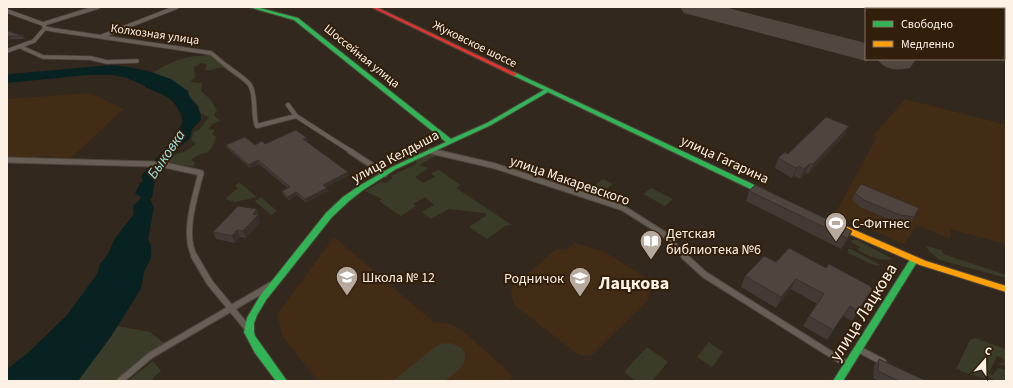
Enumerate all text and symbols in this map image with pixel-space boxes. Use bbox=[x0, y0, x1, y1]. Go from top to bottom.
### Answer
legend bbox=[865, 8, 1005, 60]
text: Свободно bbox=[901, 16, 953, 33]
street label: Жуковское шоссе bbox=[430, 17, 520, 72]
street label: Колхозная улица bbox=[109, 20, 200, 49]
street label: Шоссейная улица bbox=[320, 21, 403, 92]
text: Медленно bbox=[901, 36, 955, 53]
street label: улица Келдыша bbox=[348, 125, 443, 188]
water label: Быковка bbox=[142, 126, 191, 183]
street label: улица Гагарина bbox=[677, 131, 772, 189]
street label: улица Макаревского bbox=[507, 151, 632, 211]
sports icon: С-Фитнес bbox=[823, 210, 849, 243]
place label: С-Фитнес bbox=[852, 214, 910, 234]
place label: Детская библиотека №6 bbox=[666, 224, 761, 260]
library icon: Детская библиотека №6 bbox=[638, 228, 664, 261]
street label: улица Лацкова bbox=[824, 259, 904, 366]
school or university icon: Школа № 12 bbox=[334, 264, 360, 297]
school or university icon: Родничок bbox=[567, 265, 593, 298]
place label: Школа № 12 bbox=[362, 268, 435, 288]
place label: Родничок bbox=[504, 269, 564, 289]
district label: Лацкова bbox=[598, 271, 669, 296]
north arrow bbox=[965, 340, 1005, 380]
text: С bbox=[983, 343, 994, 359]

